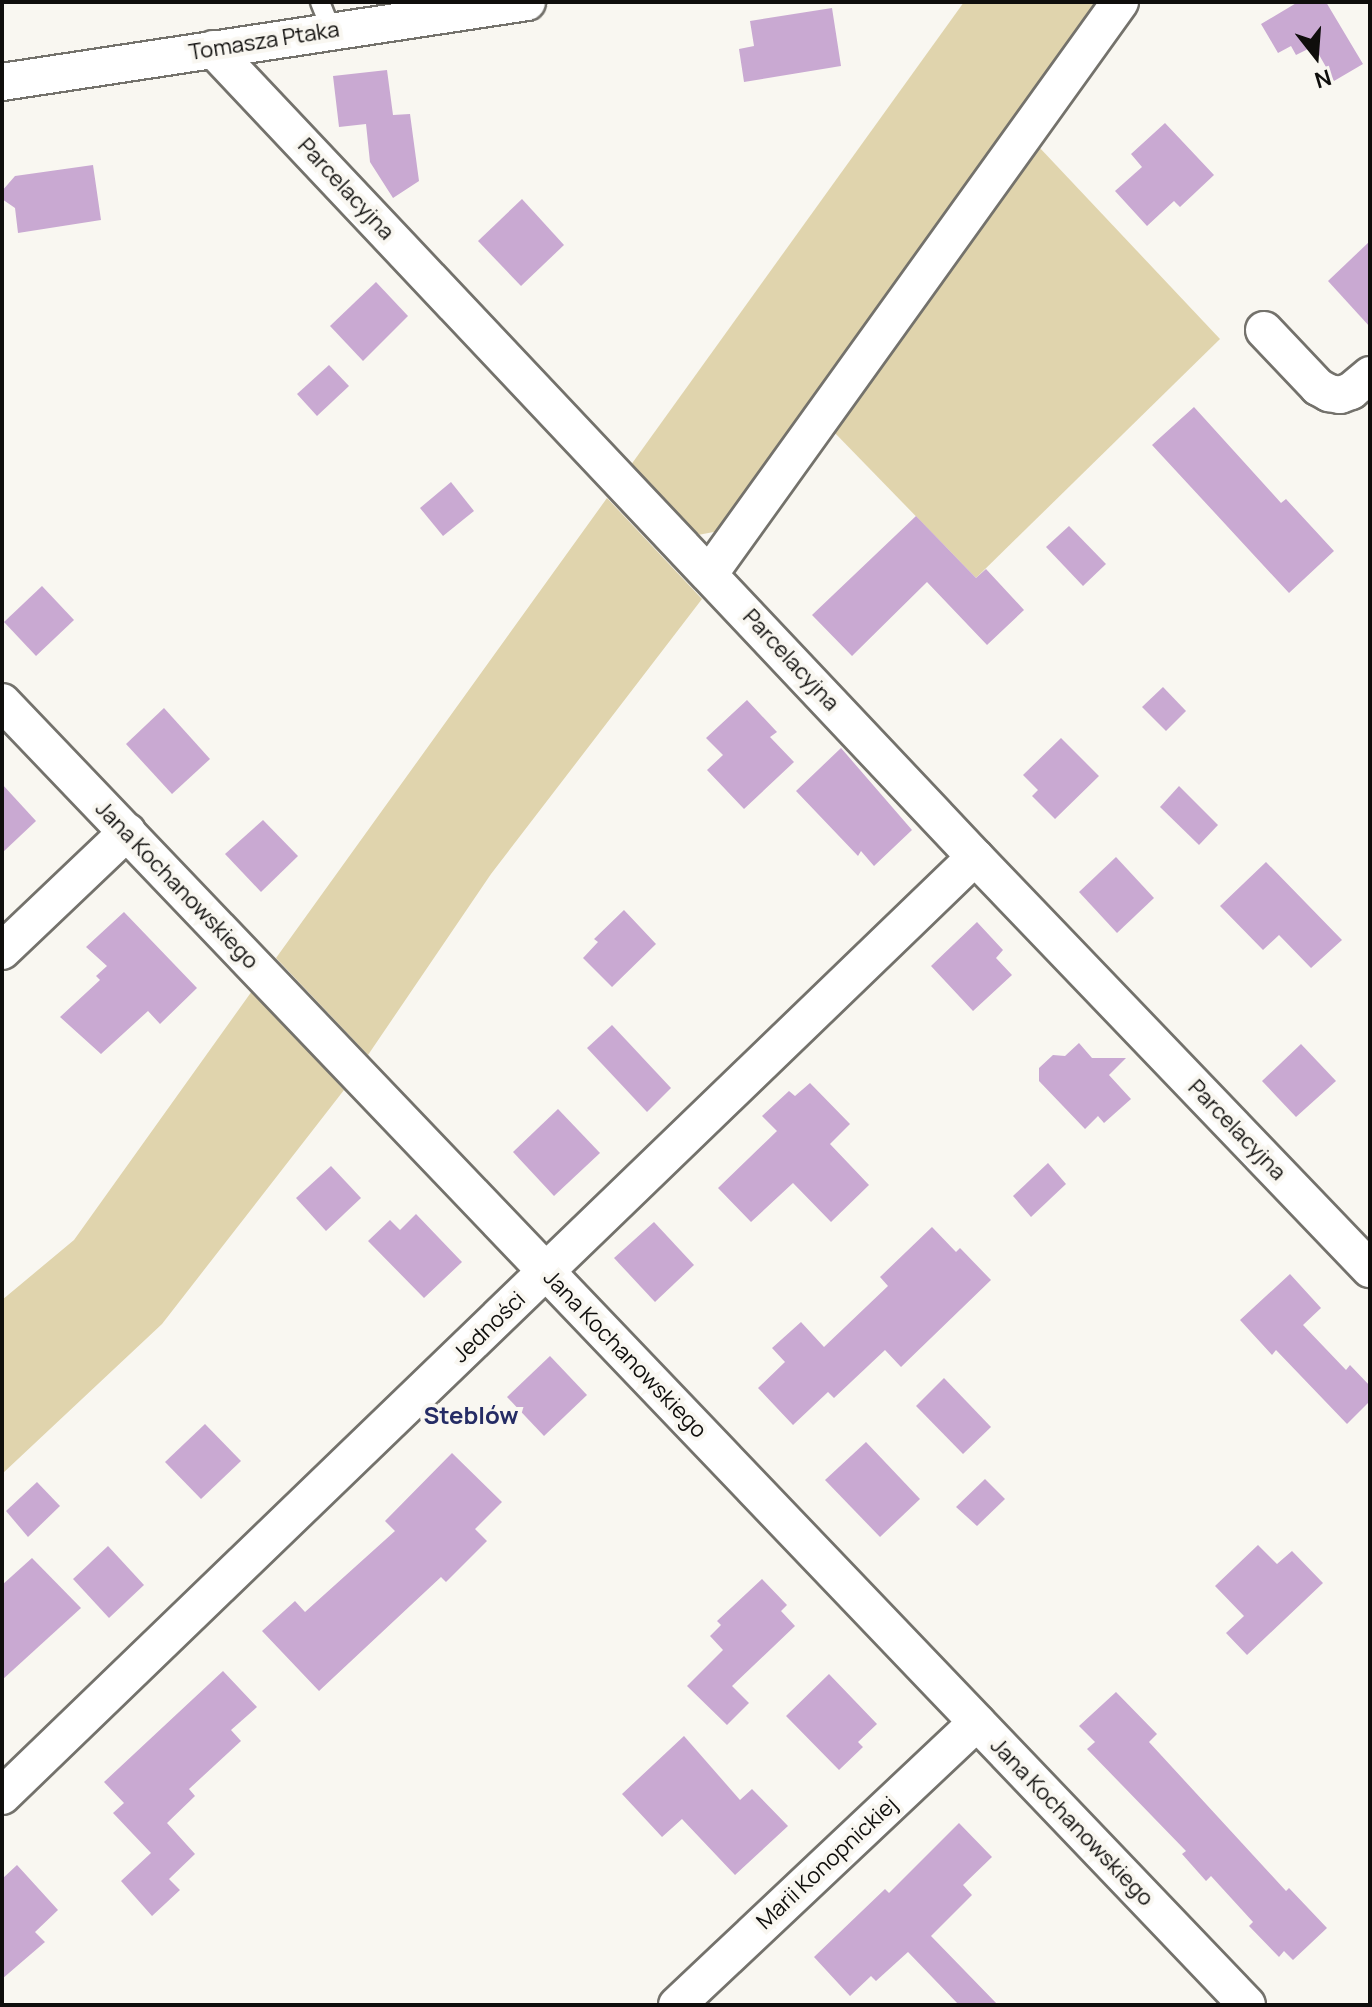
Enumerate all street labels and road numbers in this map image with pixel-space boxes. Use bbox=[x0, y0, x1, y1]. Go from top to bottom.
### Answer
street label: Tomasza Ptaka bbox=[187, 16, 341, 66]
street label: Parcelacyjna bbox=[292, 133, 400, 245]
street label: Parcelacyjna bbox=[737, 604, 845, 716]
street label: Jana Kochanowskiego bbox=[90, 796, 264, 974]
street label: Parcelacyjna bbox=[1183, 1074, 1291, 1186]
street label: Jana Kochanowskiego bbox=[538, 1265, 712, 1443]
street label: Jedności bbox=[447, 1286, 531, 1368]
street label: Jana Kochanowskiego bbox=[985, 1733, 1159, 1911]
street label: Marii Konopnickiej bbox=[751, 1791, 903, 1935]

